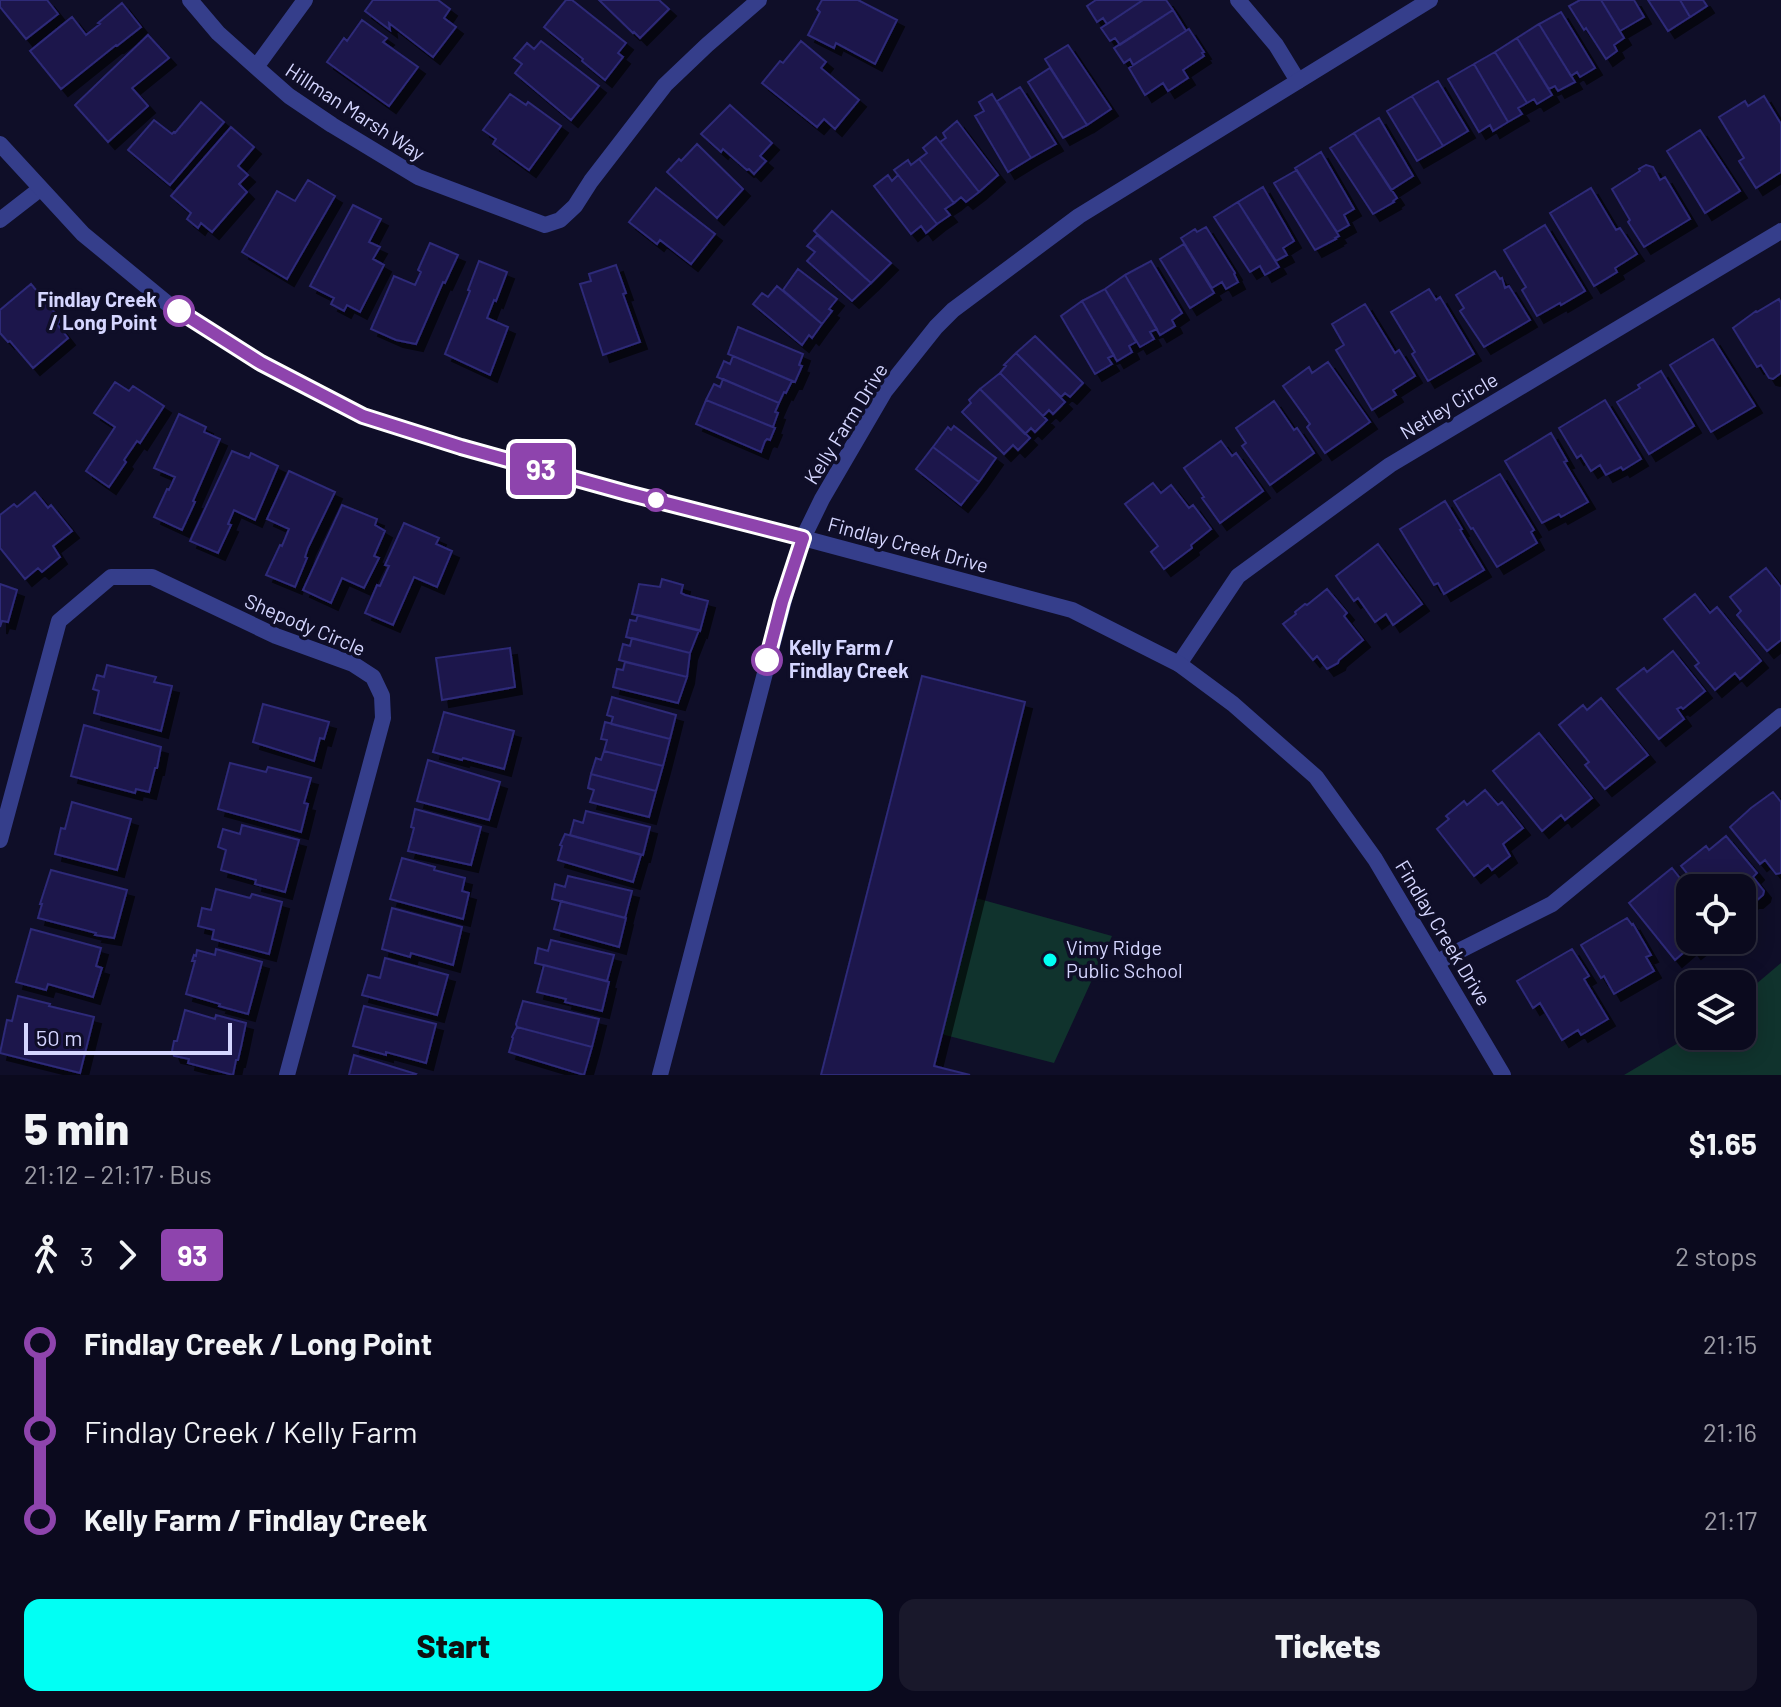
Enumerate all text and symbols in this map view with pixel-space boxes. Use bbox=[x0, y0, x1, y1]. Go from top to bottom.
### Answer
street label: Hillman Marsh Way bbox=[282, 57, 430, 165]
place label: Findlay Creek / Long Point bbox=[37, 287, 157, 334]
marker: Findlay Creek / Long Point bbox=[164, 296, 194, 326]
street label: Kelly Farm Drive bbox=[798, 358, 892, 488]
street label: Netley Circle bbox=[1395, 367, 1502, 444]
line badge: 93 bbox=[505, 443, 577, 495]
text: 93 bbox=[526, 452, 556, 486]
unlabelled marker bbox=[645, 489, 667, 511]
street label: Findlay Creek Drive bbox=[825, 511, 991, 577]
street label: Shepody Circle bbox=[241, 588, 369, 660]
place label: Kelly Farm / Findlay Creek bbox=[789, 635, 909, 682]
marker: Kelly Farm / Findlay Creek bbox=[752, 645, 782, 675]
street label: Findlay Creek Drive bbox=[1391, 856, 1497, 1009]
map controls bbox=[1676, 874, 1756, 1050]
button: locate bbox=[1676, 874, 1756, 954]
place label: Vimy Ridge Public School bbox=[1066, 935, 1183, 982]
marker: Vimy Ridge Public School bbox=[1041, 951, 1059, 969]
button: layers bbox=[1676, 970, 1756, 1050]
scale bar bbox=[24, 1019, 232, 1055]
text: 50 m bbox=[36, 1024, 82, 1050]
text: 5 min bbox=[24, 1101, 129, 1154]
text: $1.65 bbox=[1689, 1125, 1757, 1161]
text: 21:12 – 21:17 · Bus bbox=[24, 1158, 212, 1189]
icon: walk bbox=[24, 1233, 68, 1277]
icon: forward bbox=[105, 1233, 149, 1277]
text: 93 bbox=[177, 1238, 207, 1272]
text: 3 bbox=[80, 1240, 93, 1271]
text: 2 stops bbox=[1675, 1240, 1757, 1271]
text: Findlay Creek / Long Point bbox=[84, 1325, 432, 1361]
text: 21:15 bbox=[1703, 1328, 1757, 1359]
text: Findlay Creek / Kelly Farm bbox=[84, 1413, 418, 1449]
text: 21:16 bbox=[1703, 1416, 1757, 1447]
text: Kelly Farm / Findlay Creek bbox=[84, 1501, 427, 1537]
text: 21:17 bbox=[1704, 1504, 1757, 1535]
button: Start bbox=[24, 1599, 883, 1691]
button: Tickets bbox=[899, 1599, 1757, 1691]

